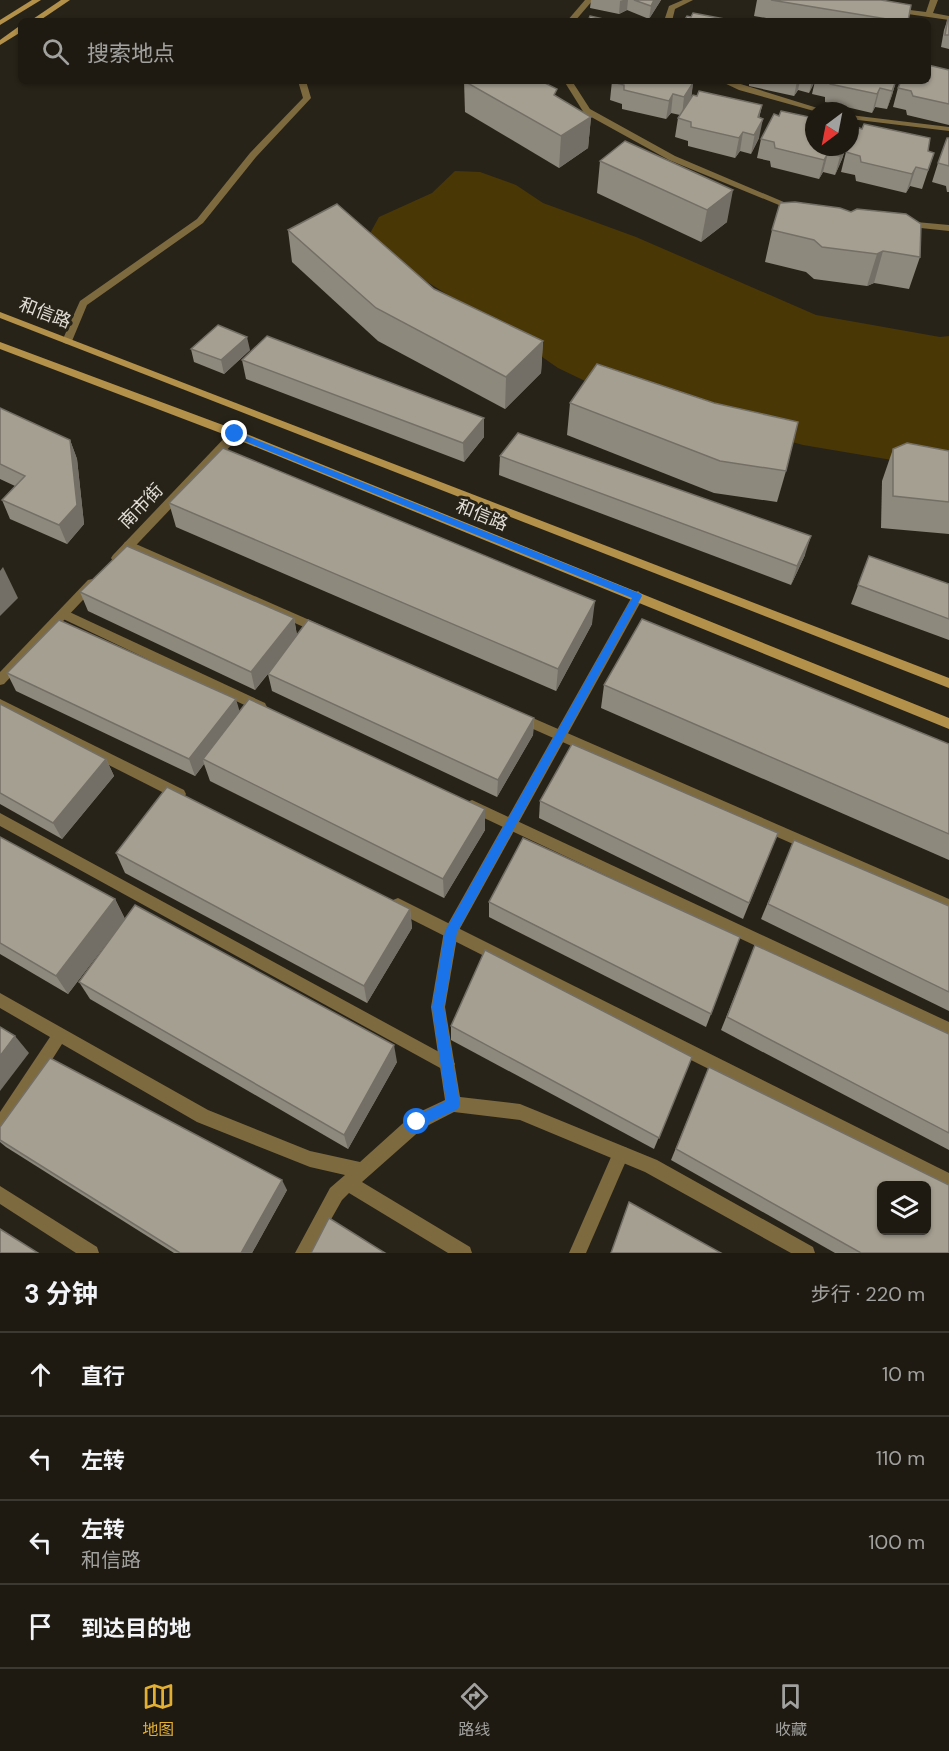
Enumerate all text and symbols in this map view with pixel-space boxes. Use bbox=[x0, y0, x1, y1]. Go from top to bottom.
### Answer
search box bbox=[18, 18, 931, 84]
icon: search bbox=[39, 35, 72, 68]
text: 搜索地点 bbox=[87, 39, 175, 68]
north arrow bbox=[805, 102, 859, 156]
street label: 和信路 bbox=[15, 292, 75, 334]
route end bbox=[221, 420, 247, 446]
street label: 南市街 bbox=[114, 478, 168, 534]
street label: 和信路 bbox=[452, 494, 512, 536]
route start bbox=[403, 1108, 429, 1134]
map controls bbox=[877, 1181, 931, 1235]
button: layers bbox=[877, 1181, 931, 1235]
text: 3 分钟 bbox=[24, 1277, 98, 1311]
text: 步行 · 220 m bbox=[811, 1281, 925, 1307]
icon: ahead bbox=[24, 1358, 57, 1391]
text: 10 m bbox=[882, 1361, 925, 1387]
text: 直行 bbox=[81, 1362, 125, 1391]
icon: left bbox=[24, 1442, 57, 1475]
text: 110 m bbox=[876, 1445, 925, 1471]
text: 左转 bbox=[81, 1446, 125, 1475]
text: 左转 bbox=[81, 1515, 125, 1544]
icon: left bbox=[24, 1526, 57, 1559]
text: 100 m bbox=[868, 1529, 925, 1555]
text: 和信路 bbox=[81, 1547, 141, 1573]
icon: arrive bbox=[24, 1610, 57, 1643]
text: 到达目的地 bbox=[81, 1614, 191, 1643]
tab: 地图 bbox=[142, 1680, 175, 1740]
tab: 路线 bbox=[458, 1680, 491, 1740]
tab: 收藏 bbox=[774, 1680, 807, 1740]

